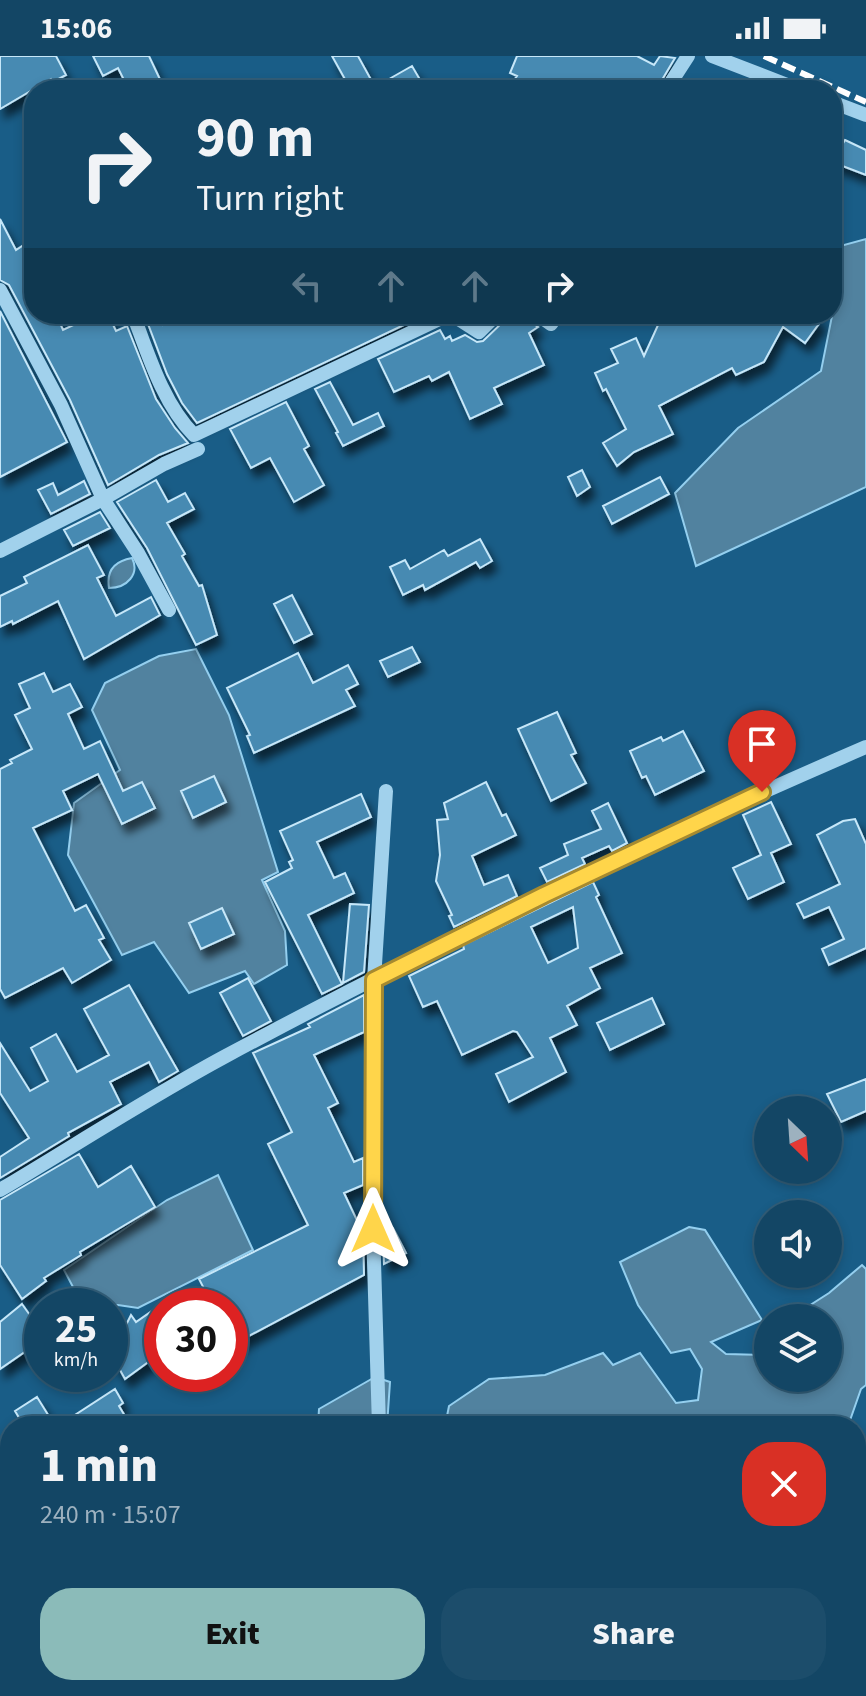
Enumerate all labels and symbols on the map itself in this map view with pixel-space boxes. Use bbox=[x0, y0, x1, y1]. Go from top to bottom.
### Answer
pin bbox=[728, 710, 796, 792]
north arrow bbox=[754, 1096, 842, 1184]
position arrow bbox=[331, 1187, 415, 1271]
speed limit sign: 30 bbox=[144, 1288, 248, 1392]

